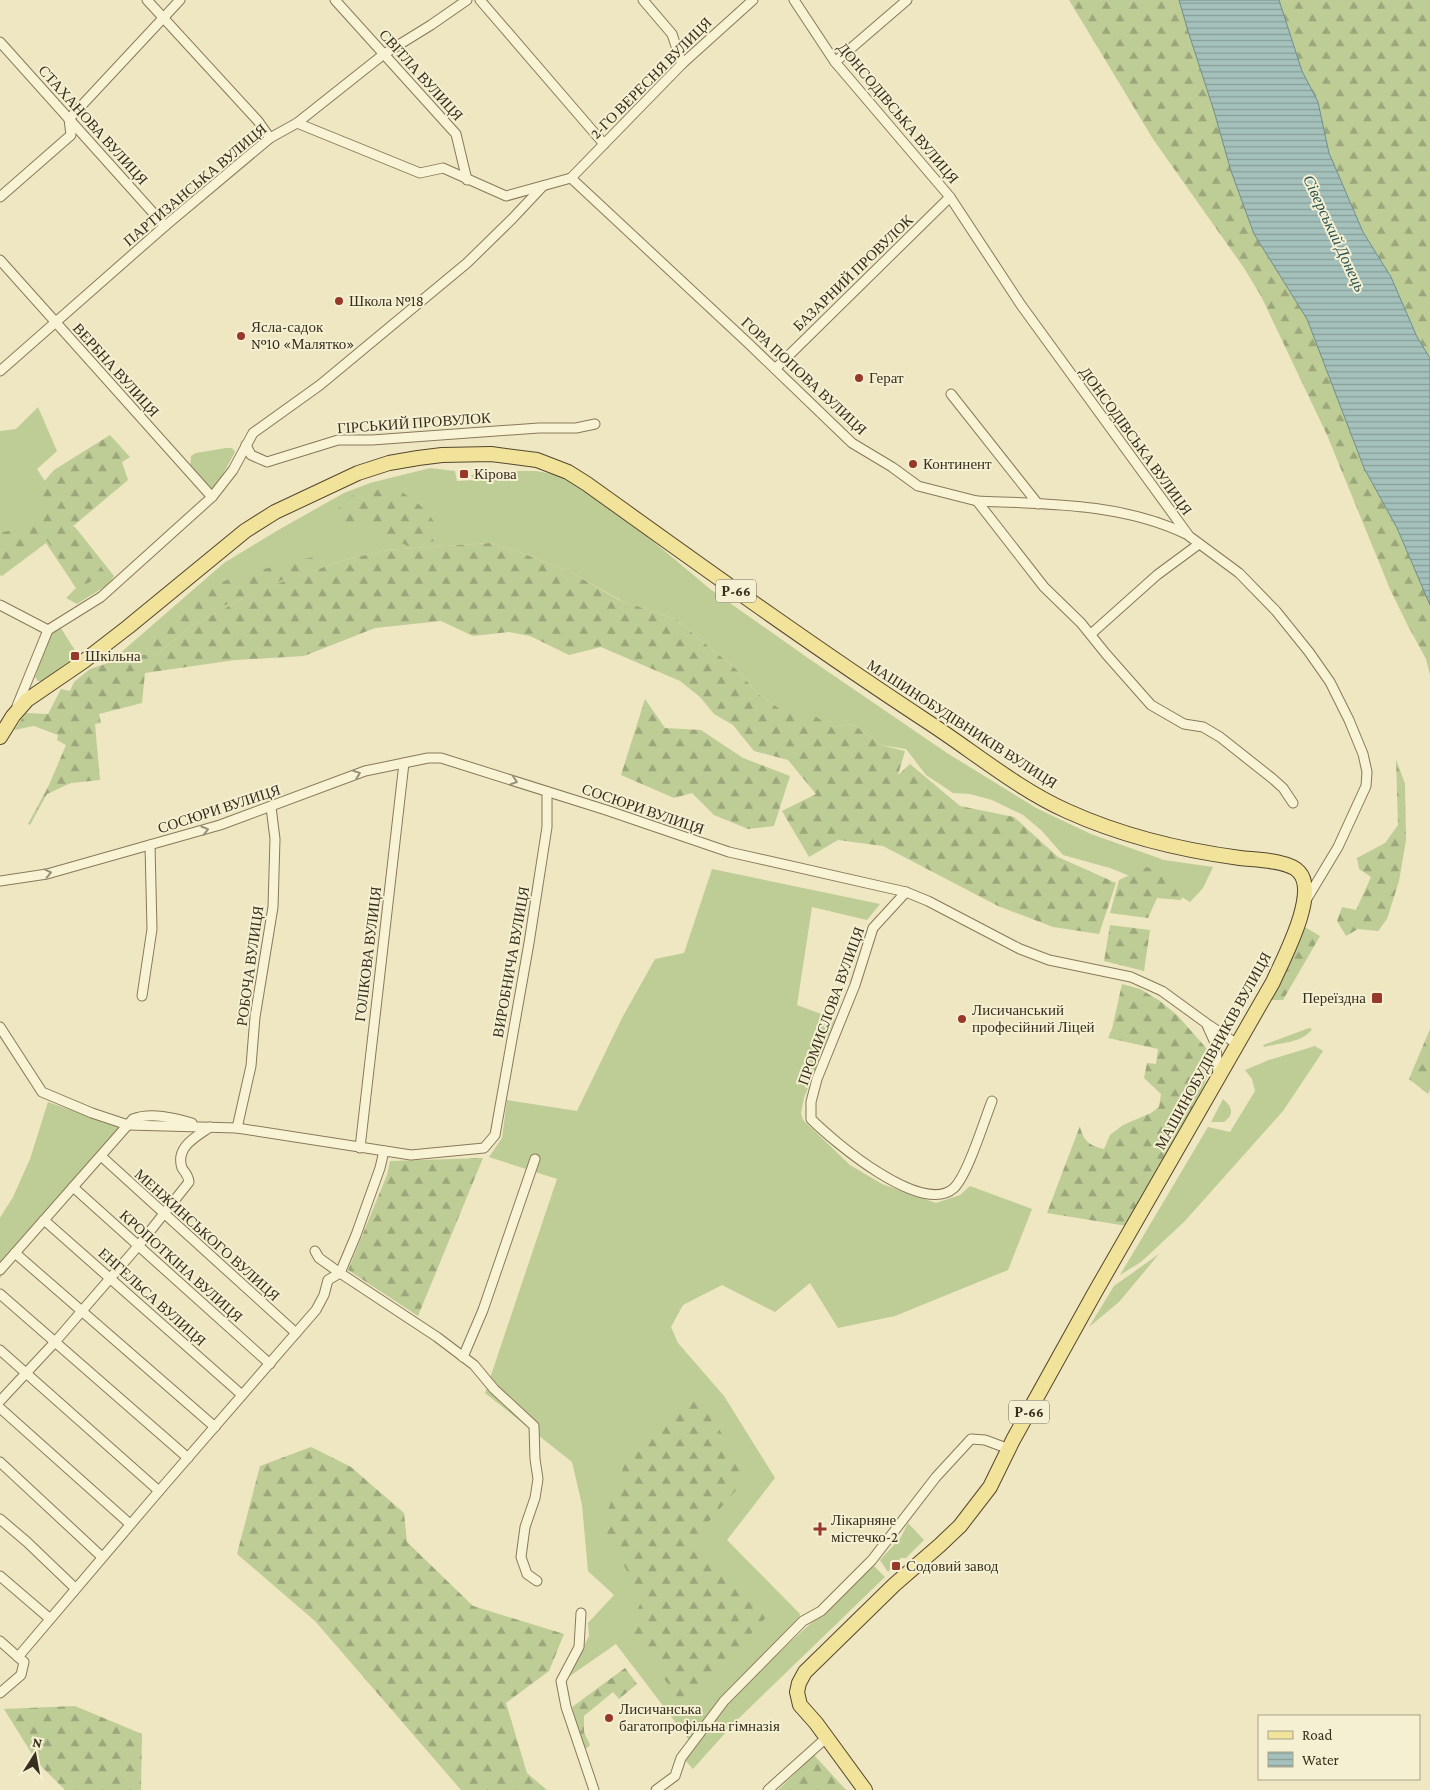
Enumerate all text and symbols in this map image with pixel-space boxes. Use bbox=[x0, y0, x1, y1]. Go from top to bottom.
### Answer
street label: 2-ГО ВЕРЕСНЯ ВУЛИЦЯ bbox=[587, 14, 715, 142]
street label: СВІТЛА ВУЛИЦЯ bbox=[376, 26, 466, 124]
street label: ДОНСОДІВСЬКА ВУЛИЦЯ bbox=[834, 39, 962, 187]
street label: СТАХАНОВА ВУЛИЦЯ bbox=[35, 62, 151, 188]
street label: ПАРТИЗАНСЬКА ВУЛИЦЯ bbox=[120, 121, 270, 249]
water label: Сіверський Донець bbox=[1299, 172, 1369, 295]
street label: БАЗАРНИЙ ПРОВУЛОК bbox=[790, 211, 917, 334]
place label: Школа №18 bbox=[349, 293, 424, 309]
marker: Школа №18 bbox=[333, 295, 345, 307]
street label: ГОРА ПОПОВА ВУЛИЦЯ bbox=[738, 314, 870, 438]
place label: Ясла-садок №10 «Малятко» bbox=[251, 319, 354, 352]
street label: ВЕРБНА ВУЛИЦЯ bbox=[70, 320, 162, 420]
marker: Ясла-садок №10 «Малятко» bbox=[235, 330, 247, 342]
street label: ДОНСОДІВСЬКА ВУЛИЦЯ bbox=[1077, 364, 1195, 518]
place label: Герат bbox=[869, 370, 904, 386]
marker: Герат bbox=[853, 372, 865, 384]
street label: ГІРСЬКИЙ ПРОВУЛОК bbox=[337, 410, 492, 436]
place label: Континент bbox=[923, 456, 992, 472]
marker: Континент bbox=[907, 458, 919, 470]
place label: Кірова bbox=[474, 466, 517, 482]
marker: Кірова bbox=[458, 468, 470, 480]
road number: Р-66 bbox=[716, 580, 756, 602]
place label: Шкільна bbox=[85, 648, 141, 664]
marker: Шкільна bbox=[69, 650, 81, 662]
street label: МАШИНОБУДІВНИКІВ ВУЛИЦЯ bbox=[864, 656, 1060, 792]
one-way arrow bbox=[352, 770, 361, 780]
one-way arrow bbox=[509, 776, 518, 786]
street label: СОСЮРИ ВУЛИЦЯ bbox=[580, 781, 706, 837]
street label: СОСЮРИ ВУЛИЦЯ bbox=[156, 782, 282, 836]
one-way arrow bbox=[200, 825, 208, 835]
one-way arrow bbox=[44, 868, 53, 879]
street label: ГОЛІКОВА ВУЛИЦЯ bbox=[352, 885, 384, 1023]
street label: ВИРОБНИЧА ВУЛИЦЯ bbox=[490, 885, 532, 1039]
street label: РОБОЧА ВУЛИЦЯ bbox=[234, 905, 266, 1027]
street label: ПРОМИСЛОВА ВУЛИЦЯ bbox=[795, 925, 867, 1087]
street label: МАШИНОБУДІВНИКІВ ВУЛИЦЯ bbox=[1152, 949, 1274, 1153]
place label: Переїздна bbox=[1302, 990, 1366, 1006]
marker: Переїздна bbox=[1370, 991, 1384, 1005]
place label: Лисичанський професійний Ліцей bbox=[972, 1002, 1095, 1035]
marker: Лисичанський професійний Ліцей bbox=[956, 1013, 968, 1025]
street label: МЕНЖИНСЬКОГО ВУЛИЦЯ bbox=[131, 1166, 283, 1304]
street label: КРОПОТКІНА ВУЛИЦЯ bbox=[116, 1207, 246, 1325]
street label: ЕНГЕЛЬСА ВУЛИЦЯ bbox=[95, 1245, 209, 1349]
road number: Р-66 bbox=[1009, 1400, 1049, 1424]
place label: Лікарняне містечко-2 bbox=[831, 1512, 898, 1545]
marker: Лікарняне містечко-2 bbox=[813, 1522, 827, 1536]
place label: Содовий завод bbox=[906, 1558, 999, 1574]
marker: Содовий завод bbox=[890, 1560, 902, 1572]
place label: Лисичанська багатопрофільна гімназія bbox=[619, 1701, 780, 1734]
marker: Лисичанська багатопрофільна гімназія bbox=[603, 1712, 615, 1724]
legend bbox=[1258, 1715, 1420, 1780]
text: Road bbox=[1302, 1727, 1333, 1743]
north arrow bbox=[10, 1730, 60, 1780]
text: N bbox=[31, 1733, 44, 1751]
text: Water bbox=[1302, 1752, 1339, 1768]

